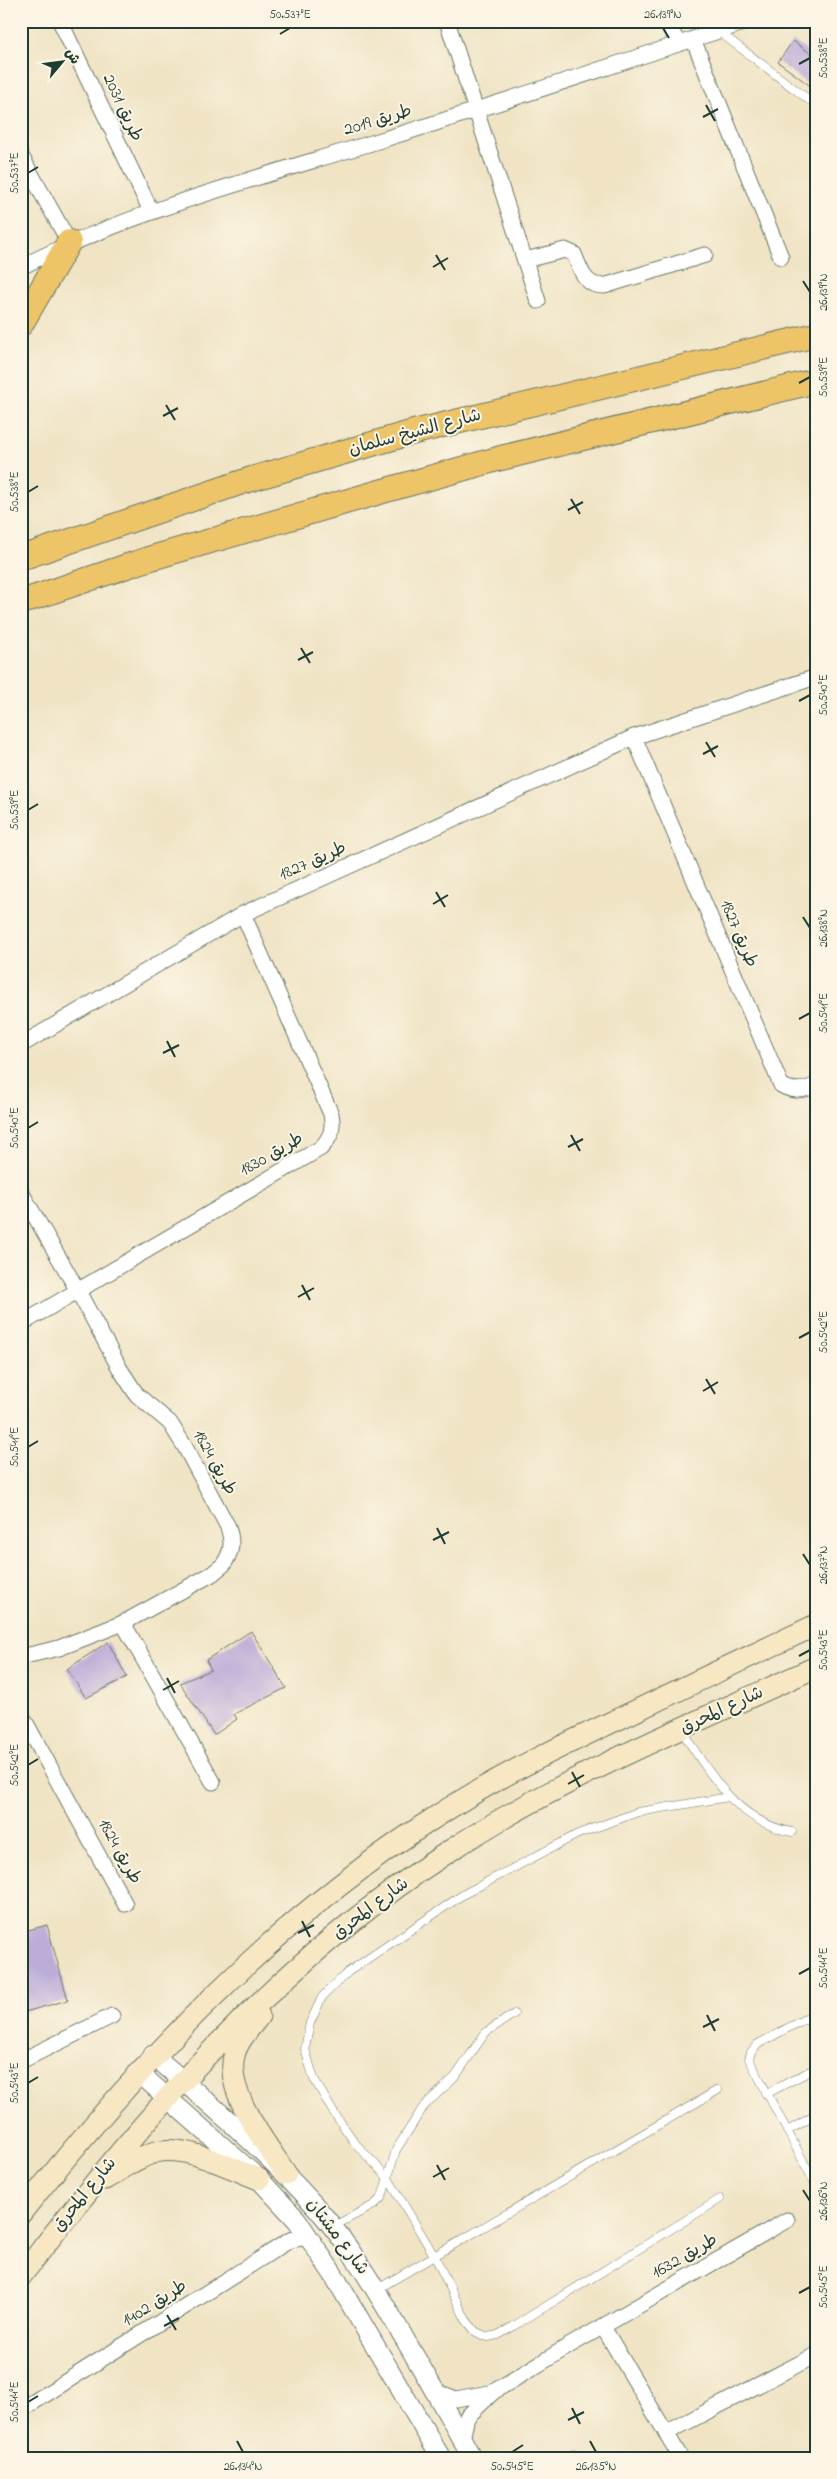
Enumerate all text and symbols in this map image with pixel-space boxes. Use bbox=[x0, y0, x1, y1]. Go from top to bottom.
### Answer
text: 50.537°E bbox=[269, 6, 311, 24]
text: 26.139°N bbox=[644, 6, 682, 24]
text: 50.538°E bbox=[815, 37, 833, 79]
north arrow bbox=[38, 38, 88, 88]
text: ش bbox=[59, 45, 85, 68]
street label: طريق 2031 bbox=[95, 70, 149, 146]
street label: طريق 2019 bbox=[341, 98, 415, 144]
text: 50.537°E bbox=[6, 152, 24, 194]
text: 26.139°N bbox=[815, 273, 833, 311]
text: 50.539°E bbox=[815, 357, 833, 397]
street label: شارع الشيخ سلمان bbox=[346, 403, 484, 463]
text: 50.538°E bbox=[6, 471, 24, 513]
text: 50.540°E bbox=[815, 674, 833, 716]
text: 50.539°E bbox=[6, 790, 24, 830]
street label: طريق 1827 bbox=[275, 836, 351, 888]
street label: طريق 1827 bbox=[712, 896, 764, 972]
text: 26.138°N bbox=[815, 909, 833, 947]
text: 50.541°E bbox=[815, 993, 833, 1033]
text: 50.540°E bbox=[6, 1107, 24, 1149]
street label: طريق 1830 bbox=[235, 1126, 309, 1184]
text: 50.542°E bbox=[815, 1311, 833, 1353]
street label: طريق 1824 bbox=[185, 1426, 243, 1500]
text: 50.541°E bbox=[6, 1427, 24, 1467]
text: 26.137°N bbox=[815, 1546, 833, 1584]
text: 50.543°E bbox=[815, 1629, 833, 1671]
street label: شارع المحرق bbox=[676, 1680, 768, 1742]
text: 50.542°E bbox=[6, 1744, 24, 1786]
street label: طريق 1824 bbox=[90, 1815, 148, 1889]
street label: شارع المحرق bbox=[327, 1872, 415, 1946]
text: 50.544°E bbox=[815, 1947, 833, 1989]
text: 50.543°E bbox=[6, 2062, 24, 2104]
street label: شارع المحرق bbox=[47, 2152, 123, 2238]
text: 26.136°N bbox=[815, 2181, 833, 2221]
street label: شارع مشتان bbox=[299, 2193, 375, 2281]
street label: طريق 1632 bbox=[647, 2228, 723, 2286]
text: 50.545°E bbox=[815, 2265, 833, 2309]
street label: طريق 1402 bbox=[118, 2274, 192, 2334]
text: 50.544°E bbox=[6, 2381, 24, 2423]
text: 26.134°N bbox=[224, 2458, 262, 2476]
text: 50.545°E bbox=[490, 2458, 534, 2476]
text: 26.135°N bbox=[576, 2458, 616, 2476]

